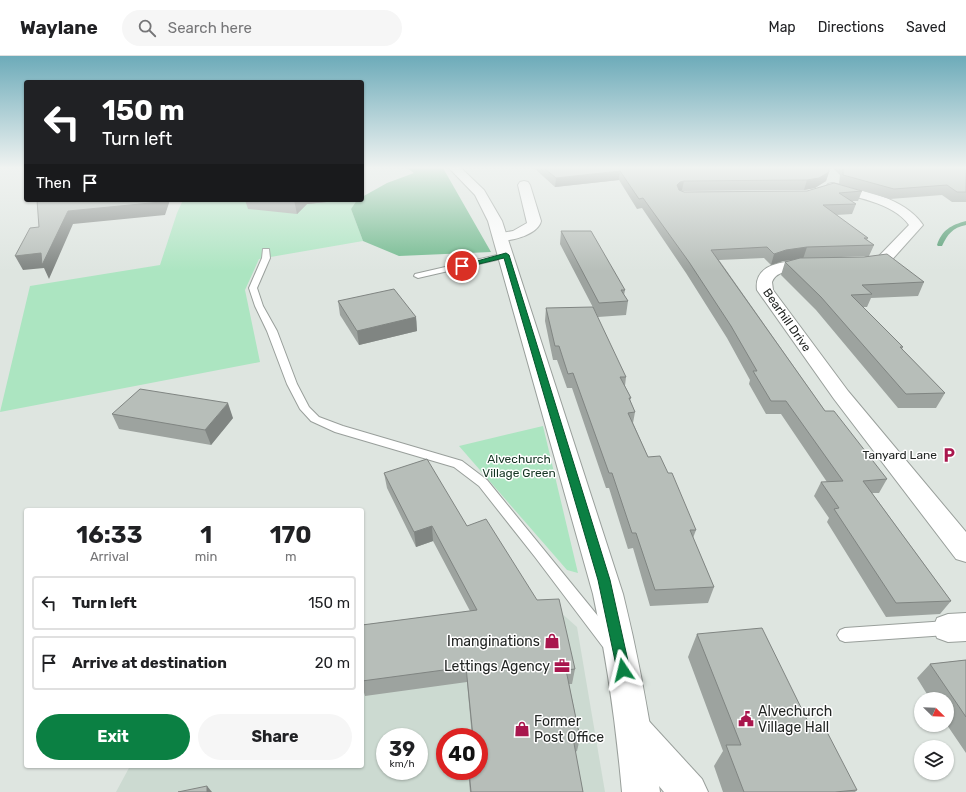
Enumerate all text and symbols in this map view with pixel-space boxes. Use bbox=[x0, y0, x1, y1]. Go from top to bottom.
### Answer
search box bbox=[122, 10, 402, 46]
text: Waylane bbox=[20, 16, 98, 39]
icon: search bbox=[136, 17, 158, 39]
text: Search here bbox=[168, 19, 252, 37]
text: Map bbox=[769, 19, 796, 36]
text: Directions bbox=[818, 19, 884, 36]
text: Saved bbox=[906, 19, 946, 36]
text: 150 m bbox=[102, 94, 185, 127]
icon: left bbox=[36, 96, 88, 148]
text: Turn left bbox=[102, 128, 172, 150]
icon: arrive bbox=[79, 172, 101, 194]
text: Then bbox=[36, 174, 71, 192]
pin bbox=[445, 249, 479, 283]
icon: arrive bbox=[451, 255, 473, 277]
street label: Bearhill Drive bbox=[760, 286, 814, 354]
parking icon: Tanyard Lane bbox=[940, 446, 958, 464]
place label: Tanyard Lane bbox=[863, 448, 937, 462]
park label: Alvechurch Village Green bbox=[482, 452, 556, 480]
text: 16:33 bbox=[76, 521, 143, 549]
text: 1 bbox=[200, 521, 212, 549]
text: 170 bbox=[270, 521, 312, 549]
text: Arrival bbox=[90, 549, 129, 564]
text: min bbox=[195, 549, 217, 564]
text: m bbox=[285, 549, 296, 564]
icon: left bbox=[38, 592, 60, 614]
text: Turn left bbox=[72, 594, 137, 612]
text: 150 m bbox=[308, 594, 350, 612]
shop icon: Imanginations bbox=[543, 632, 561, 650]
place label: Imanginations bbox=[447, 633, 540, 650]
position arrow bbox=[602, 649, 644, 691]
icon: arrive bbox=[38, 652, 60, 674]
text: Arrive at destination bbox=[72, 654, 227, 672]
text: 20 m bbox=[315, 654, 350, 672]
office icon: Lettings Agency bbox=[553, 657, 571, 675]
place label: Lettings Agency bbox=[444, 658, 550, 675]
north arrow bbox=[914, 692, 954, 732]
map controls bbox=[914, 692, 954, 780]
place label: Alvechurch Village Hall bbox=[758, 703, 832, 736]
public building icon: Alvechurch Village Hall bbox=[737, 710, 755, 728]
place label: Former Post Office bbox=[534, 713, 604, 746]
button: Exit bbox=[36, 714, 190, 760]
button: Share bbox=[198, 714, 352, 760]
shop icon: Former Post Office bbox=[513, 720, 531, 738]
speed limit sign: 40 bbox=[436, 728, 488, 780]
text: 39 bbox=[389, 737, 415, 761]
button: layers bbox=[914, 740, 954, 780]
text: km/h bbox=[390, 758, 414, 770]

